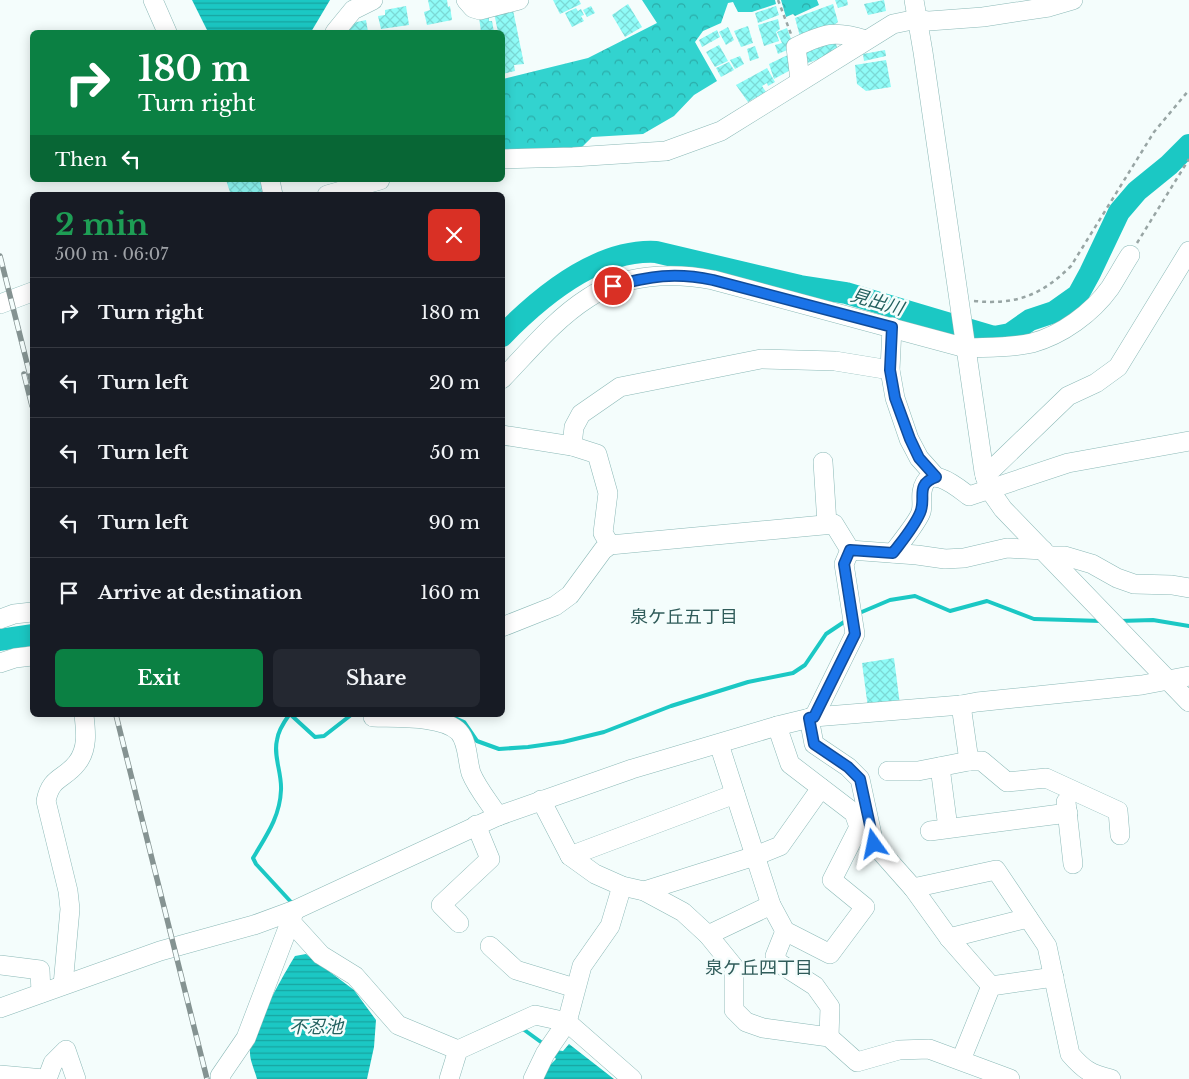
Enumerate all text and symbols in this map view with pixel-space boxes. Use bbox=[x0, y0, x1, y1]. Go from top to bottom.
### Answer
text: 180 m bbox=[138, 47, 250, 90]
icon: right bbox=[55, 50, 120, 115]
text: Turn right bbox=[138, 90, 256, 117]
icon: left bbox=[117, 145, 145, 173]
text: Then bbox=[55, 148, 107, 171]
text: 2 min bbox=[55, 206, 148, 243]
button: close bbox=[428, 209, 480, 261]
text: 500 m · 06:07 bbox=[55, 244, 168, 264]
pin bbox=[592, 265, 634, 307]
icon: arrive bbox=[599, 272, 627, 300]
water label: 見出川 bbox=[848, 284, 908, 321]
icon: right bbox=[55, 299, 83, 327]
text: Turn right bbox=[98, 301, 204, 324]
text: 180 m bbox=[421, 301, 480, 324]
icon: left bbox=[55, 369, 83, 397]
text: Turn left bbox=[98, 371, 189, 394]
text: 20 m bbox=[429, 371, 480, 394]
icon: left bbox=[55, 439, 83, 467]
text: Turn left bbox=[98, 441, 189, 464]
text: 50 m bbox=[430, 441, 480, 464]
icon: left bbox=[55, 509, 83, 537]
text: Turn left bbox=[98, 511, 189, 534]
text: 90 m bbox=[428, 511, 480, 534]
icon: arrive bbox=[55, 579, 83, 607]
text: Arrive at destination bbox=[98, 581, 302, 604]
text: 160 m bbox=[420, 581, 480, 604]
district label: 泉ケ丘五丁目 bbox=[630, 606, 738, 628]
button: Exit bbox=[55, 649, 263, 707]
button: Share bbox=[273, 649, 480, 707]
position arrow bbox=[847, 817, 899, 869]
district label: 泉ケ丘四丁目 bbox=[705, 957, 813, 979]
water label: 不忍池 bbox=[289, 1016, 345, 1038]

